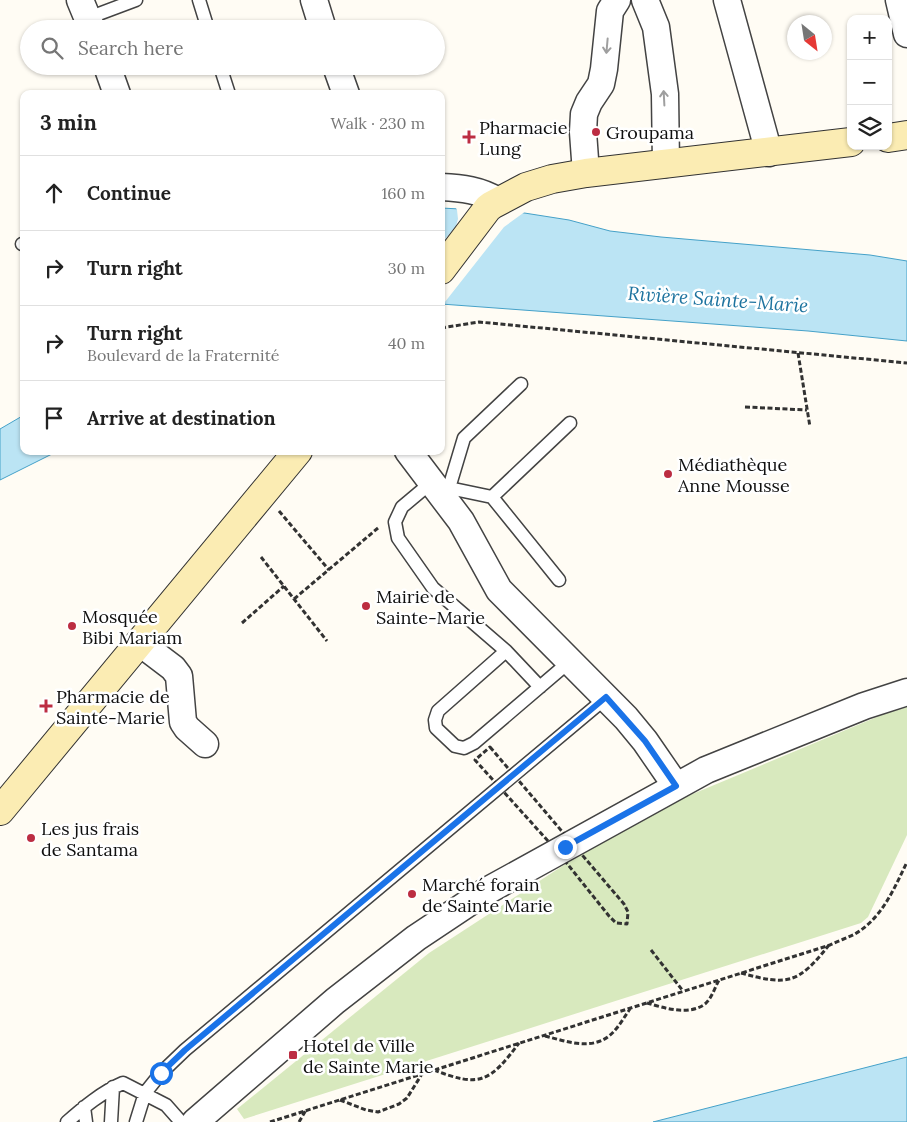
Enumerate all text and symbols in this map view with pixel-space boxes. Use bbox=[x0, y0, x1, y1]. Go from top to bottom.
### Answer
north arrow bbox=[787, 15, 832, 60]
map controls bbox=[847, 15, 892, 150]
button: + bbox=[847, 15, 892, 60]
search box bbox=[20, 20, 445, 75]
icon: search bbox=[38, 34, 66, 62]
text: Search here bbox=[78, 36, 184, 60]
one-way arrow bbox=[602, 38, 611, 54]
button: − bbox=[847, 60, 892, 105]
one-way arrow bbox=[660, 90, 669, 106]
button: layers bbox=[847, 105, 892, 150]
text: 3 min bbox=[40, 109, 97, 136]
text: Walk · 230 m bbox=[330, 113, 425, 133]
place label: Pharmacie Lung bbox=[479, 116, 568, 160]
place label: Groupama bbox=[606, 121, 694, 144]
marker: Groupama bbox=[590, 126, 602, 138]
marker: Pharmacie Lung bbox=[463, 131, 475, 143]
icon: ahead bbox=[40, 179, 68, 207]
text: Continue bbox=[87, 181, 171, 205]
text: 160 m bbox=[381, 183, 425, 203]
icon: right bbox=[40, 254, 68, 282]
text: Turn right bbox=[87, 256, 183, 280]
text: 30 m bbox=[388, 258, 425, 278]
water label: Rivière Sainte-Marie bbox=[627, 281, 809, 317]
text: Turn right bbox=[87, 321, 183, 345]
icon: right bbox=[40, 329, 68, 357]
text: 40 m bbox=[388, 333, 425, 353]
text: Boulevard de la Fraternité bbox=[87, 345, 280, 365]
icon: arrive bbox=[40, 404, 68, 432]
text: Arrive at destination bbox=[87, 406, 276, 430]
place label: Médiathèque Anne Mousse bbox=[677, 453, 790, 497]
marker: Médiathèque Anne Mousse bbox=[662, 468, 674, 480]
place label: Mairie de Sainte-Marie bbox=[376, 585, 485, 629]
marker: Mairie de Sainte-Marie bbox=[360, 600, 372, 612]
place label: Mosquée Bibi Mariam bbox=[82, 605, 182, 649]
marker: Mosquée Bibi Mariam bbox=[66, 620, 78, 632]
place label: Pharmacie de Sainte-Marie bbox=[56, 685, 170, 729]
marker: Pharmacie de Sainte-Marie bbox=[40, 700, 52, 712]
place label: Les jus frais de Santama bbox=[41, 817, 139, 861]
marker: Les jus frais de Santama bbox=[25, 832, 37, 844]
route end bbox=[554, 836, 577, 859]
place label: Marché forain de Sainte Marie bbox=[422, 873, 553, 917]
marker: Marché forain de Sainte Marie bbox=[406, 888, 418, 900]
place label: Hotel de Ville de Sainte Marie bbox=[303, 1034, 434, 1078]
marker: Hotel de Ville de Sainte Marie bbox=[287, 1049, 299, 1061]
route start bbox=[150, 1062, 173, 1085]

